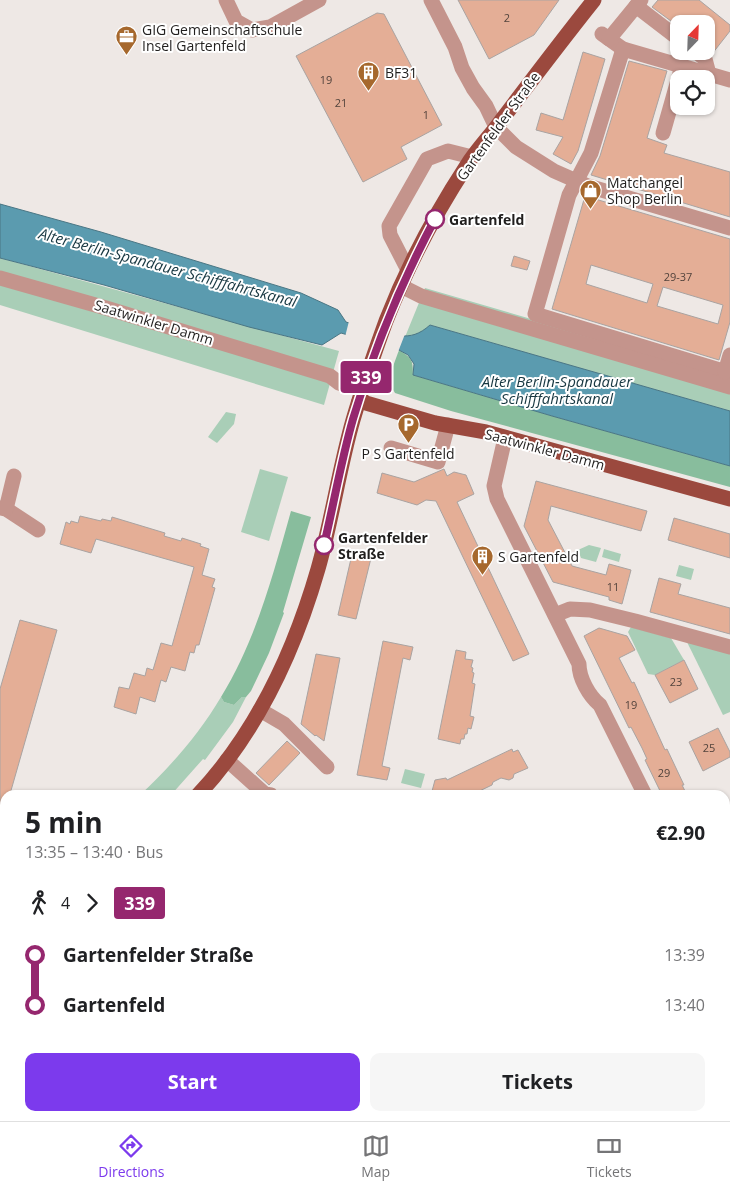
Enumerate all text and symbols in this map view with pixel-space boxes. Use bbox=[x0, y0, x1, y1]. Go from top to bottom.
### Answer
house number: 2 bbox=[504, 10, 510, 25]
north arrow bbox=[670, 15, 715, 60]
map controls bbox=[670, 15, 715, 115]
place label: GIG Gemeinschaftschule Insel Gartenfeld bbox=[142, 20, 302, 55]
office icon: GIG Gemeinschaftschule Insel Gartenfeld bbox=[114, 25, 138, 56]
building icon: BF31 bbox=[357, 60, 381, 91]
place label: BF31 bbox=[385, 63, 417, 82]
street label: Gartenfelder Straße bbox=[452, 68, 544, 184]
button: locate bbox=[670, 70, 715, 115]
house number: 19 bbox=[320, 72, 332, 87]
house number: 21 bbox=[335, 95, 347, 110]
house number: 1 bbox=[423, 107, 429, 122]
place label: Matchangel Shop Berlin bbox=[607, 173, 683, 208]
shop icon: Matchangel Shop Berlin bbox=[579, 178, 603, 209]
marker: Gartenfeld bbox=[425, 209, 445, 229]
place label: Gartenfeld bbox=[449, 210, 524, 229]
water label: Alter Berlin-Spandauer Schifffahrtskanal bbox=[36, 223, 300, 311]
house number: 29-37 bbox=[664, 269, 692, 284]
street label: Saatwinkler Damm bbox=[92, 295, 216, 349]
line badge: 339 bbox=[337, 361, 395, 393]
text: 339 bbox=[351, 365, 381, 389]
water label: Alter Berlin-Spandauer Schifffahrtskanal bbox=[481, 371, 633, 408]
parking icon: P S Gartenfeld bbox=[396, 413, 420, 444]
street label: Saatwinkler Damm bbox=[483, 424, 607, 474]
place label: P S Gartenfeld bbox=[361, 444, 455, 463]
place label: Gartenfelder Straße bbox=[338, 528, 429, 563]
marker: Gartenfelder Straße bbox=[314, 535, 334, 555]
building icon: S Gartenfeld bbox=[470, 544, 494, 575]
place label: S Gartenfeld bbox=[498, 547, 579, 566]
house number: 11 bbox=[607, 579, 619, 594]
house number: 23 bbox=[670, 674, 682, 689]
house number: 19 bbox=[625, 697, 637, 712]
house number: 25 bbox=[703, 740, 715, 755]
house number: 29 bbox=[658, 765, 670, 780]
text: 5 min bbox=[25, 803, 103, 841]
text: €2.90 bbox=[656, 820, 705, 846]
text: 13:35 – 13:40 · Bus bbox=[25, 841, 163, 863]
icon: walk bbox=[25, 889, 53, 917]
icon: forward bbox=[78, 889, 106, 917]
text: 339 bbox=[124, 891, 155, 915]
text: 4 bbox=[61, 892, 70, 914]
text: Gartenfelder Straße bbox=[63, 942, 254, 968]
text: 13:39 bbox=[664, 944, 705, 966]
text: Gartenfeld bbox=[63, 992, 165, 1018]
text: 13:40 bbox=[664, 994, 705, 1016]
button: Start bbox=[25, 1053, 360, 1111]
button: Tickets bbox=[370, 1053, 705, 1111]
tab: Directions bbox=[98, 1132, 165, 1181]
tab: Map bbox=[361, 1132, 390, 1181]
tab: Tickets bbox=[587, 1132, 632, 1181]

